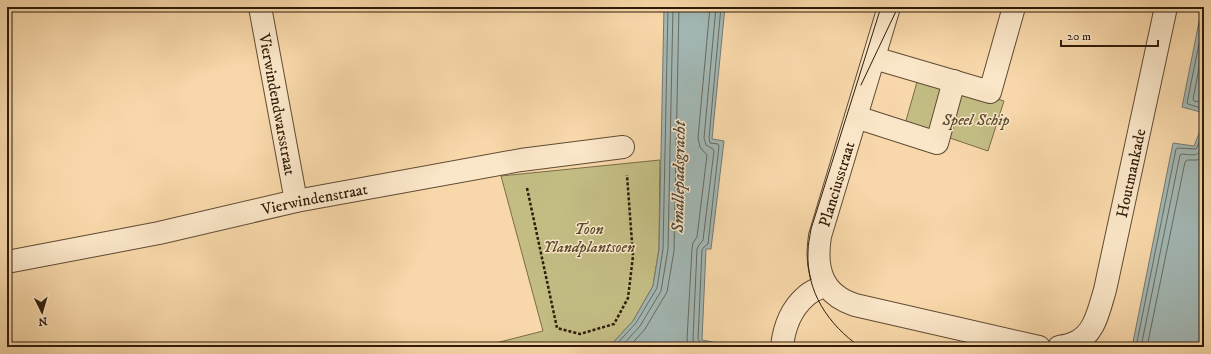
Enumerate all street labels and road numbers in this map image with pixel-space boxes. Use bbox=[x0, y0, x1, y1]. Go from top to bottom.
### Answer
street label: Vierwindendwarsstraat bbox=[254, 31, 300, 177]
street label: Houtmankade bbox=[1112, 127, 1151, 219]
street label: Planciusstraat bbox=[814, 139, 859, 229]
street label: Vierwindenstraat bbox=[259, 179, 369, 220]

